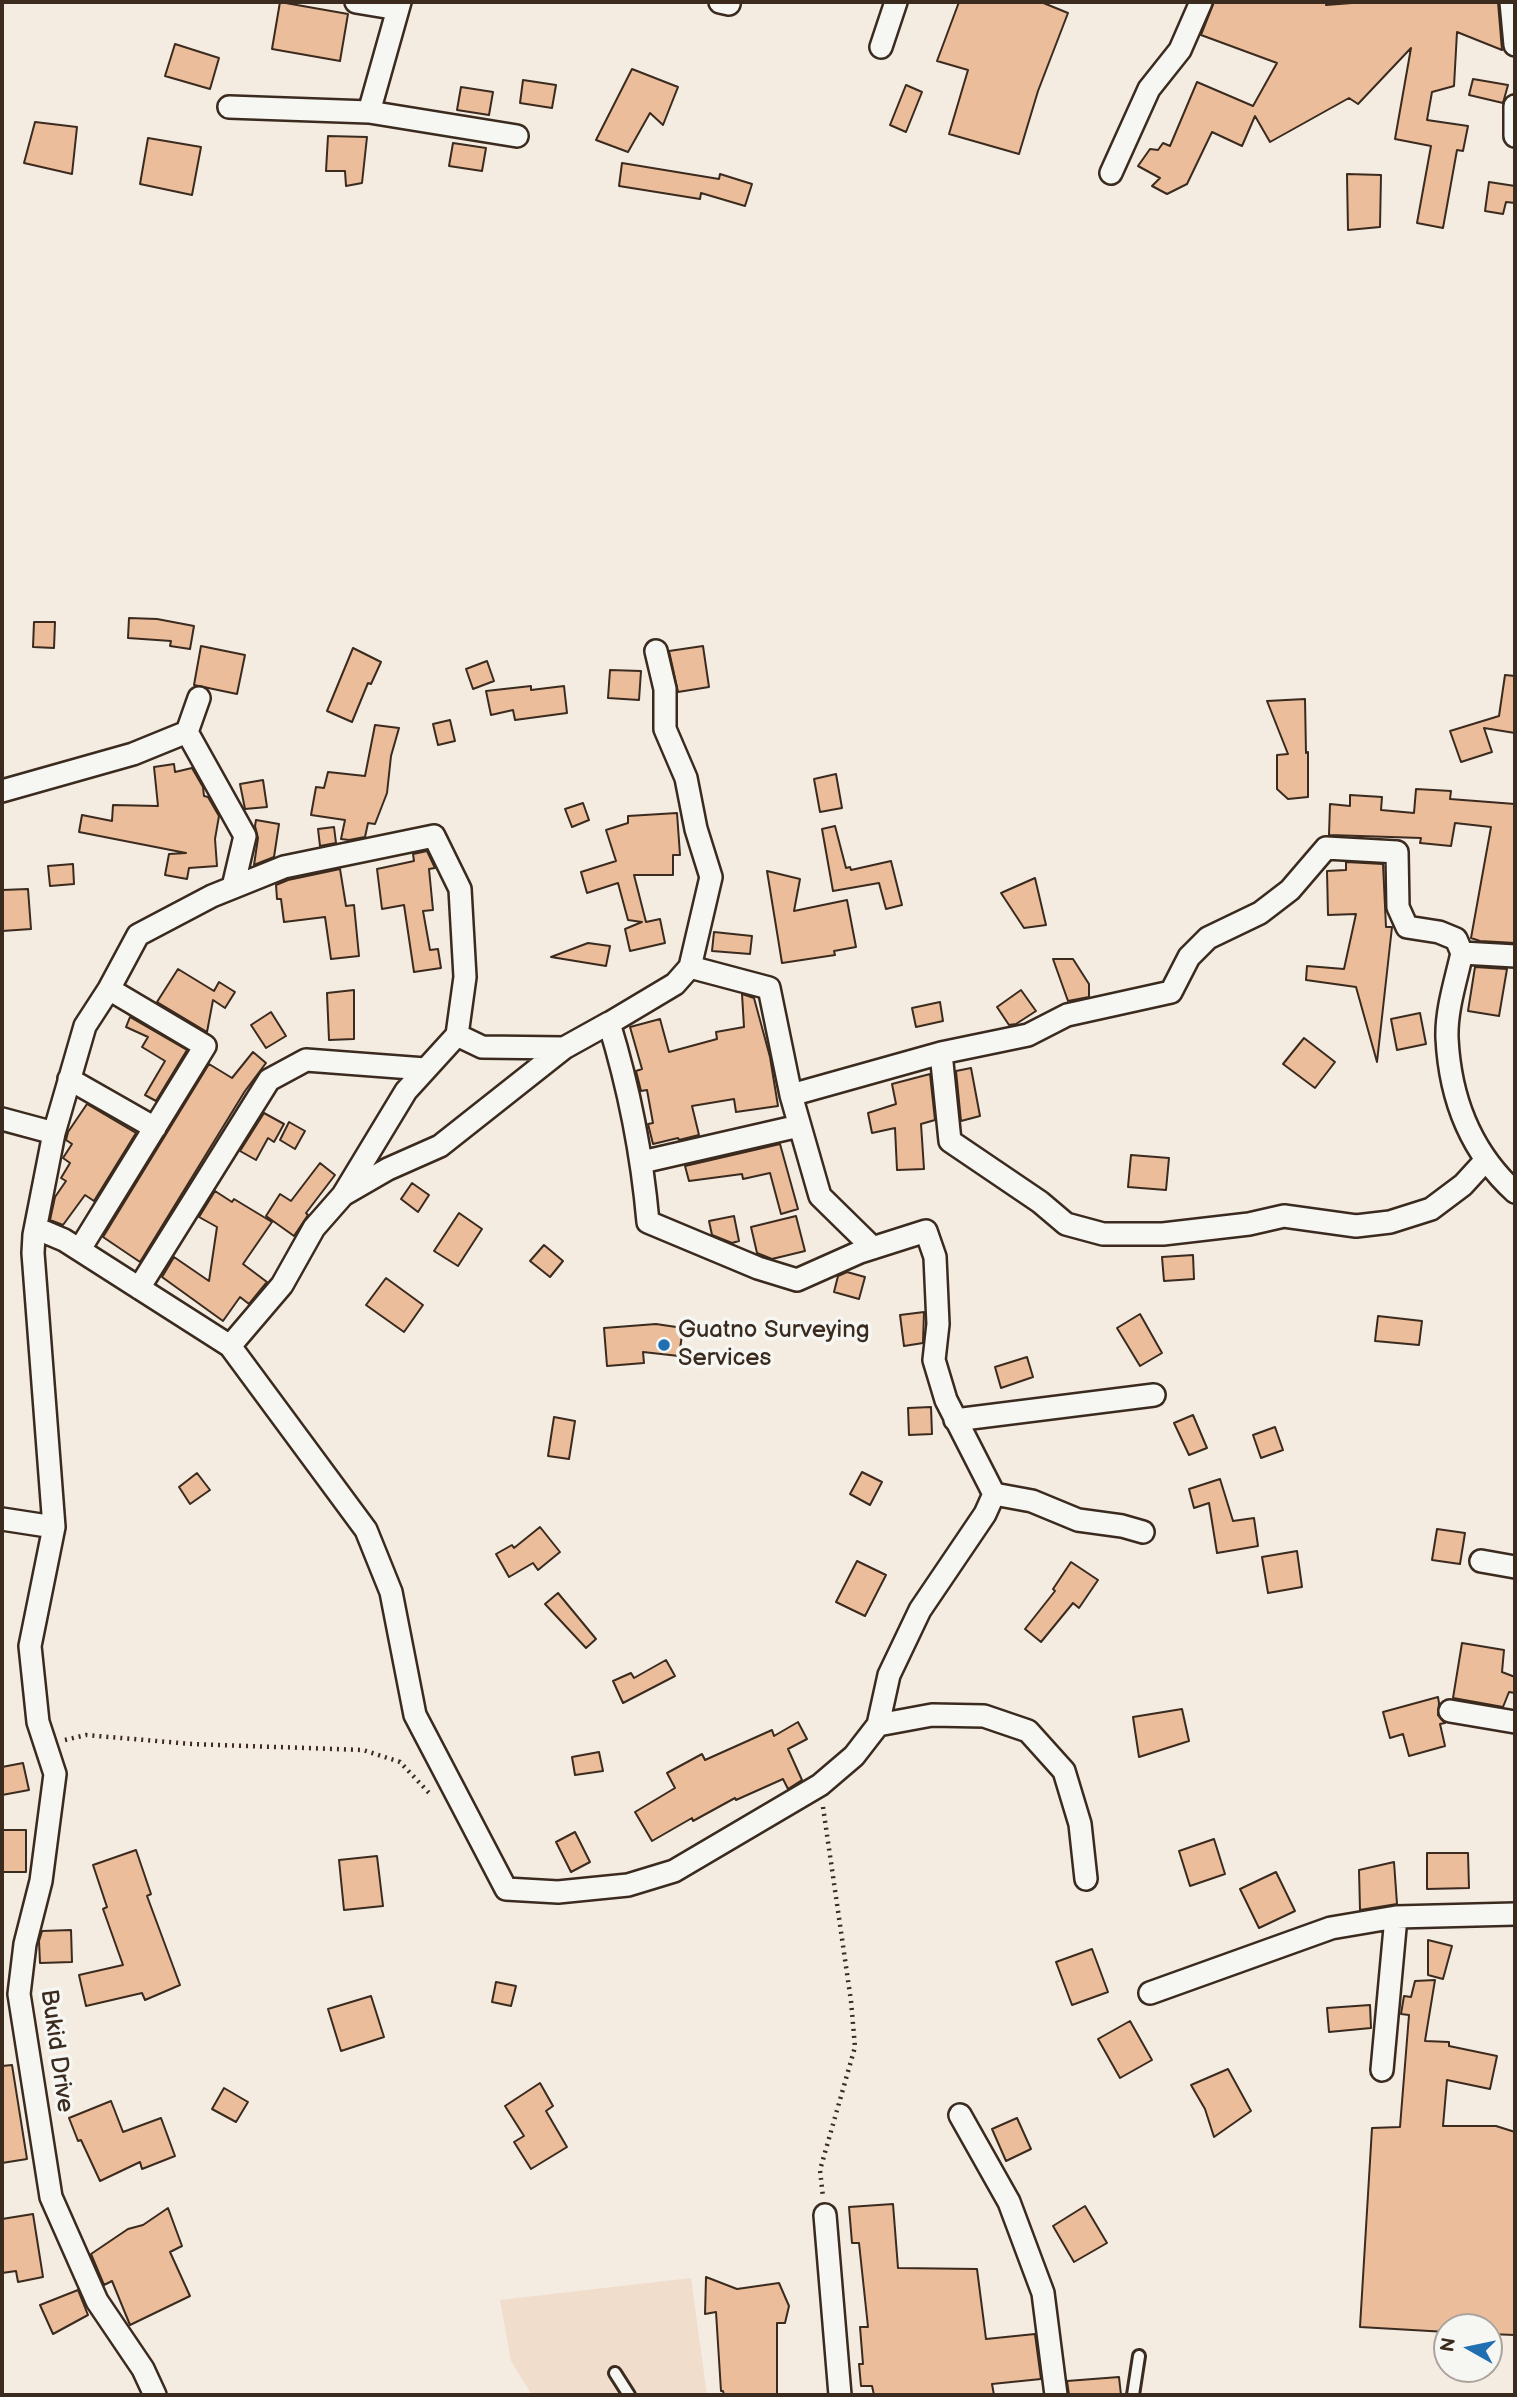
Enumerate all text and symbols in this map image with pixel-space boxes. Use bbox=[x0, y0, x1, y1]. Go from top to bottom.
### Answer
place label: Guatno Surveying Services bbox=[678, 1317, 870, 1373]
marker: Guatno Surveying Services bbox=[656, 1337, 672, 1353]
street label: Bukid Drive bbox=[33, 1988, 79, 2114]
north arrow bbox=[1433, 2313, 1503, 2383]
text: N bbox=[1436, 2336, 1461, 2354]

